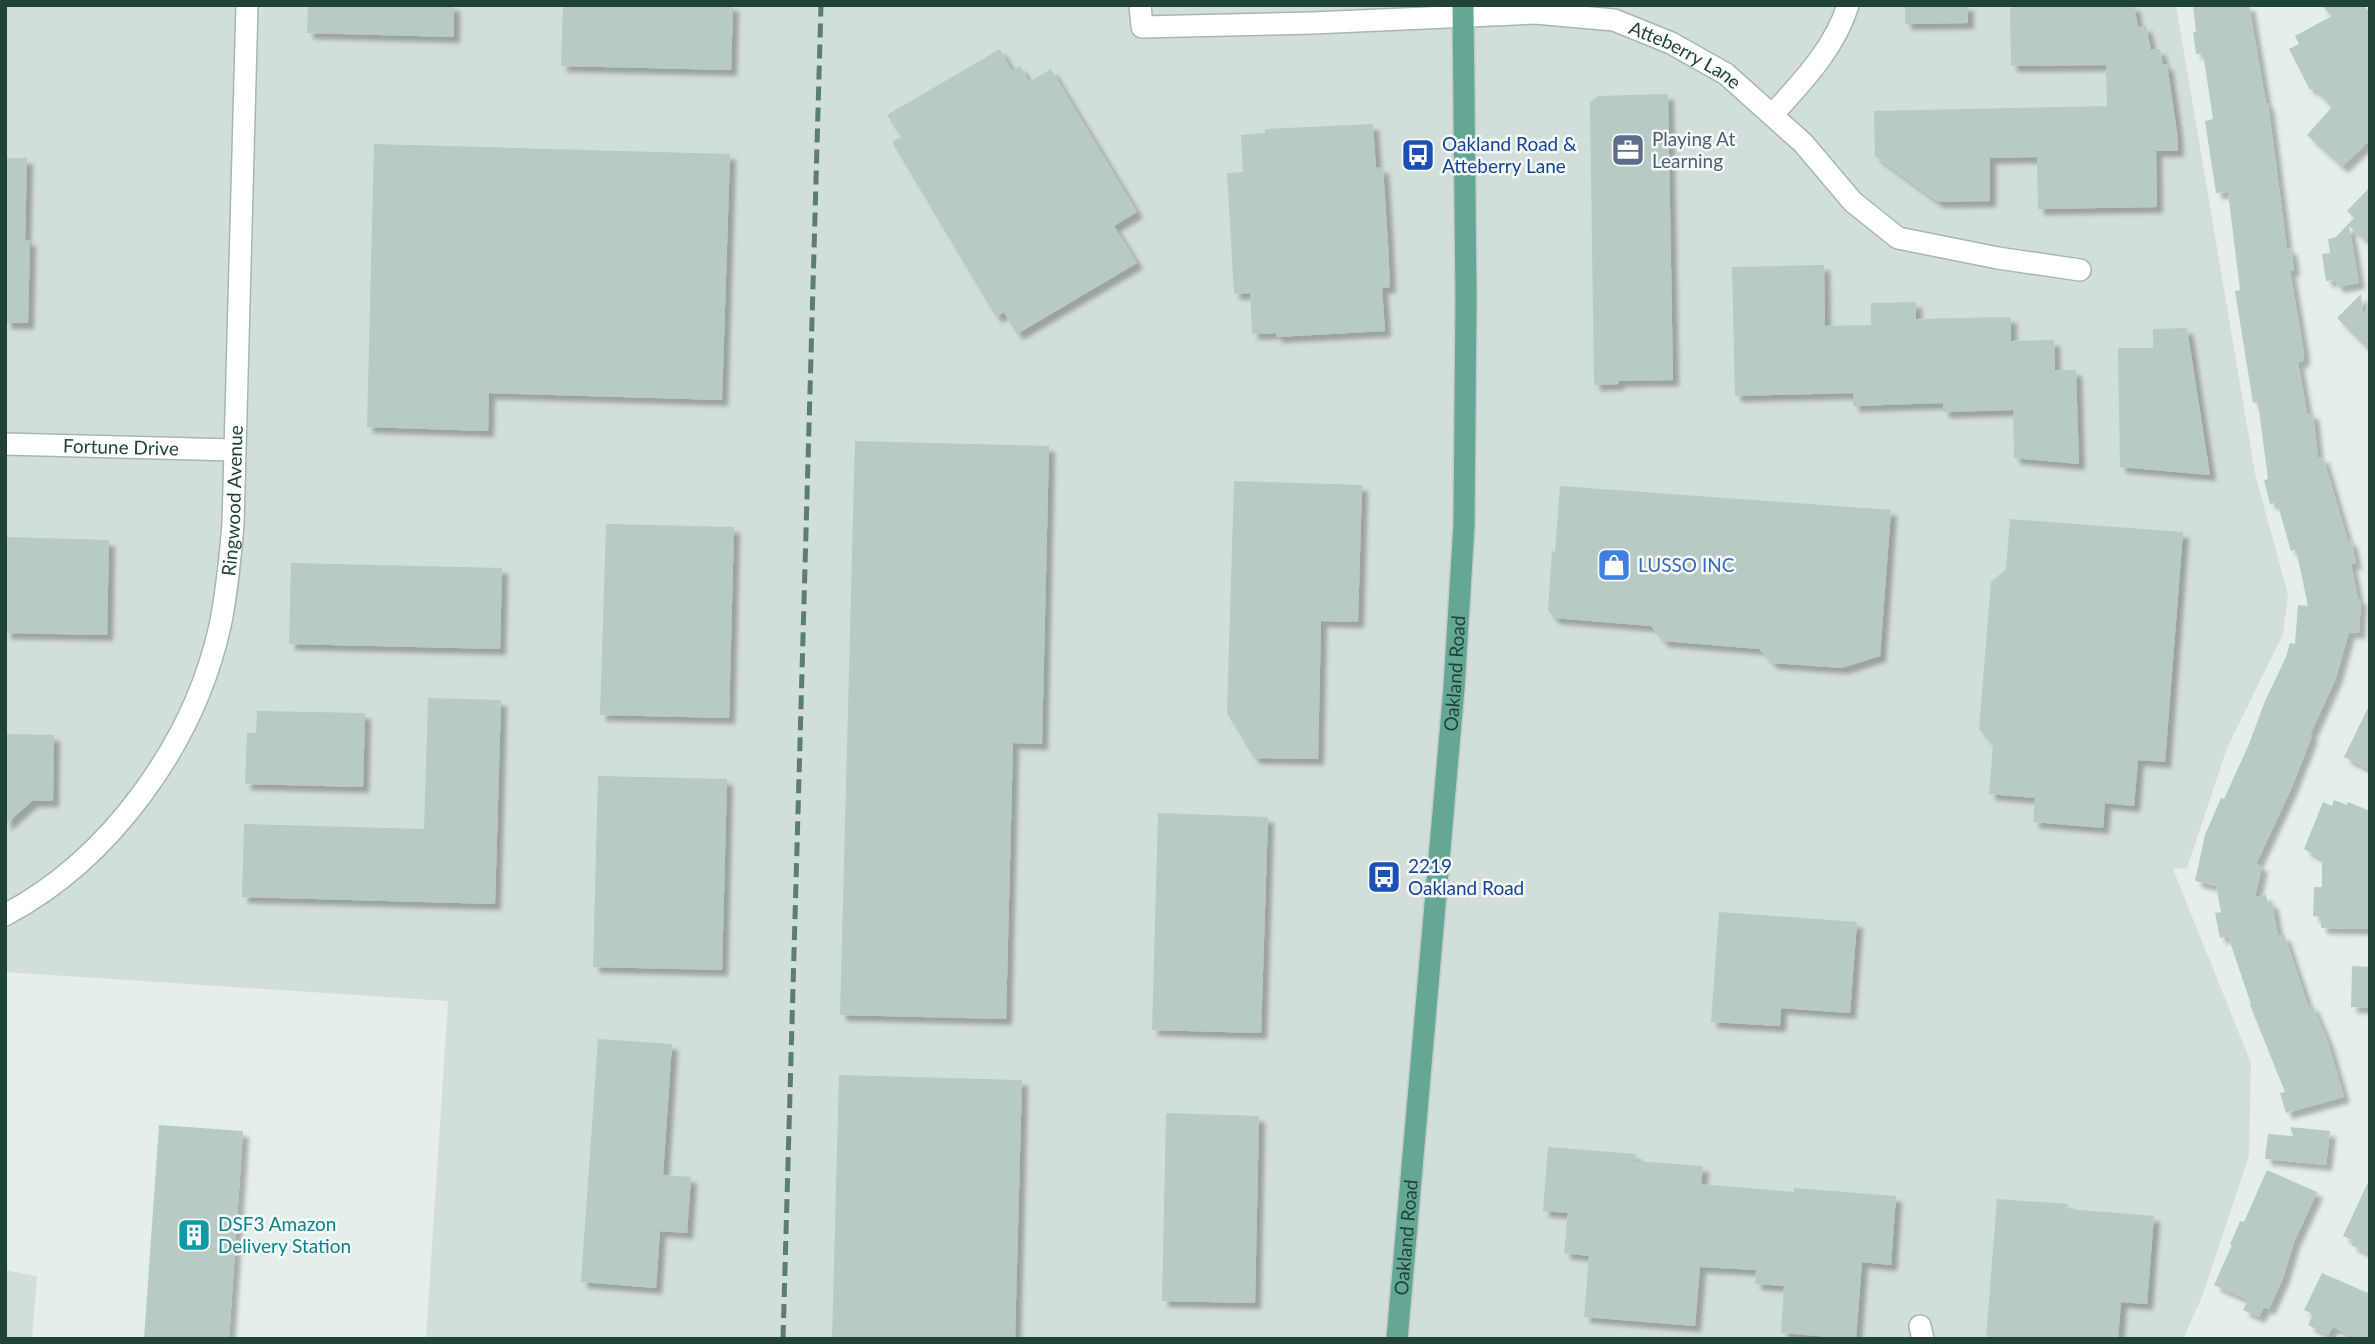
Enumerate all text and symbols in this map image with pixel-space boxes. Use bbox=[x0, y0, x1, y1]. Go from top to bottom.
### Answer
street label: Atteberry Lane bbox=[1626, 15, 1746, 93]
place label: Playing At Learning bbox=[1652, 127, 1735, 172]
office icon: Playing At Learning bbox=[1609, 131, 1647, 169]
place label: Oakland Road & Atteberry Lane bbox=[1442, 132, 1577, 177]
bus stop icon: Oakland Road & Atteberry Lane bbox=[1399, 136, 1437, 174]
street label: Ringwood Avenue bbox=[216, 425, 247, 577]
street label: Fortune Drive bbox=[63, 434, 179, 460]
shop icon: LUSSO INC bbox=[1595, 546, 1633, 584]
place label: LUSSO INC bbox=[1638, 553, 1735, 576]
street label: Oakland Road bbox=[1438, 615, 1469, 732]
place label: 2219 Oakland Road bbox=[1408, 854, 1524, 899]
bus stop icon: 2219 Oakland Road bbox=[1365, 858, 1403, 896]
street label: Oakland Road bbox=[1389, 1178, 1422, 1296]
place label: DSF3 Amazon Delivery Station bbox=[218, 1212, 351, 1257]
building icon: DSF3 Amazon Delivery Station bbox=[175, 1216, 213, 1254]

